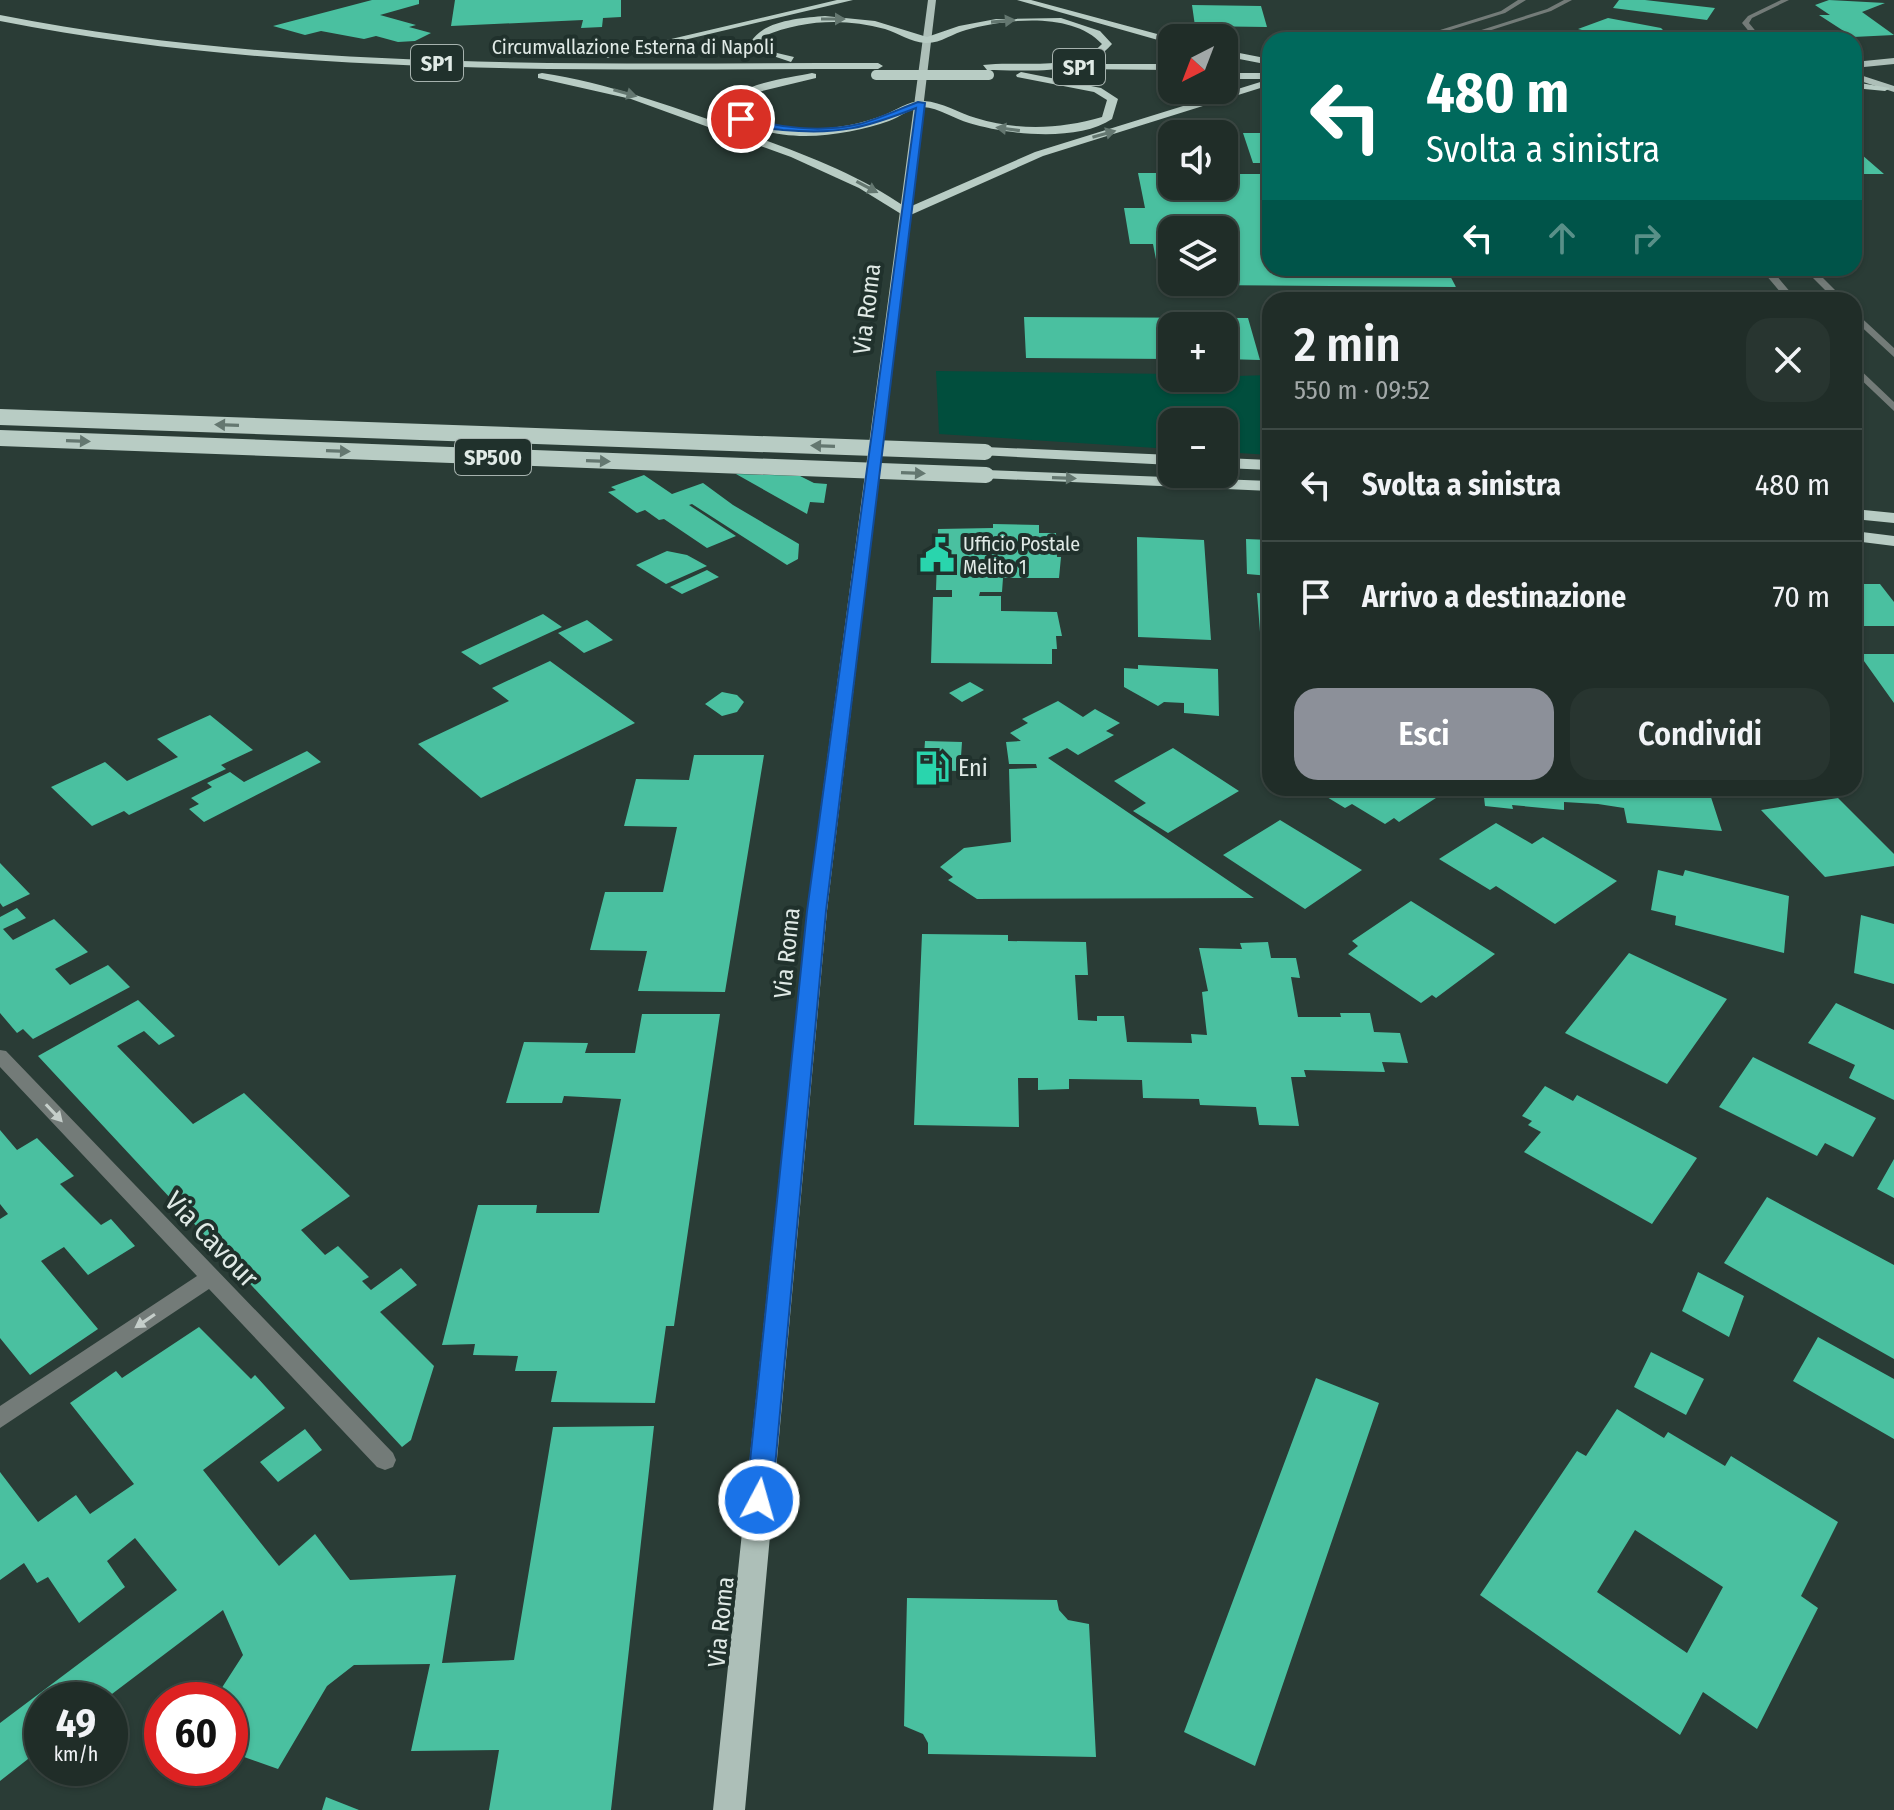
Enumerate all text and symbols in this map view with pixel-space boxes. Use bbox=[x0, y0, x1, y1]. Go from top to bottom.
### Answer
one-way arrow bbox=[821, 13, 846, 25]
one-way arrow bbox=[991, 15, 1016, 28]
north arrow bbox=[1158, 24, 1238, 104]
map controls bbox=[1158, 24, 1238, 488]
street label: Circumvallazione Esterna di Napoli bbox=[492, 35, 774, 59]
road number: SP1 bbox=[411, 45, 463, 81]
road number: SP1 bbox=[1053, 49, 1105, 85]
text: 480 m bbox=[1426, 60, 1569, 127]
icon: left bbox=[1294, 64, 1398, 168]
pin bbox=[707, 85, 775, 153]
one-way arrow bbox=[613, 87, 637, 100]
icon: arrive bbox=[719, 97, 763, 141]
button: sound bbox=[1158, 120, 1238, 200]
one-way arrow bbox=[996, 122, 1021, 135]
one-way arrow bbox=[1092, 127, 1116, 140]
text: Svolta a sinistra bbox=[1426, 128, 1660, 172]
one-way arrow bbox=[856, 180, 878, 194]
button: layers bbox=[1158, 216, 1238, 296]
icon: left bbox=[1456, 216, 1500, 260]
icon: ahead bbox=[1540, 216, 1584, 260]
icon: right bbox=[1624, 216, 1668, 260]
street label: Via Roma bbox=[848, 262, 886, 356]
button: + bbox=[1158, 312, 1238, 392]
text: 2 min bbox=[1294, 316, 1401, 374]
button: close bbox=[1746, 318, 1830, 402]
text: 550 m · 09:52 bbox=[1294, 375, 1430, 406]
button: − bbox=[1158, 408, 1238, 488]
one-way arrow bbox=[214, 418, 239, 431]
one-way arrow bbox=[66, 435, 91, 448]
road number: SP500 bbox=[455, 439, 531, 475]
one-way arrow bbox=[810, 440, 835, 453]
one-way arrow bbox=[326, 444, 351, 457]
one-way arrow bbox=[586, 454, 611, 467]
icon: left bbox=[1294, 463, 1338, 507]
one-way arrow bbox=[901, 466, 926, 479]
text: Svolta a sinistra bbox=[1362, 467, 1561, 503]
text: 480 m bbox=[1755, 467, 1830, 503]
one-way arrow bbox=[1052, 472, 1077, 485]
place label: Ufficio Postale Melito 1 bbox=[963, 532, 1080, 579]
public building icon: Ufficio Postale Melito 1 bbox=[918, 536, 956, 574]
icon: arrive bbox=[1294, 575, 1338, 619]
text: Arrivo a destinazione bbox=[1362, 579, 1626, 615]
text: 70 m bbox=[1772, 579, 1830, 615]
button: Esci bbox=[1294, 688, 1554, 780]
button: Condividi bbox=[1570, 688, 1830, 780]
fuel station icon: Eni bbox=[913, 749, 951, 787]
place label: Eni bbox=[958, 754, 988, 782]
street label: Via Roma bbox=[768, 906, 806, 1000]
one-way arrow bbox=[44, 1103, 62, 1122]
street label: Via Cavour bbox=[158, 1185, 265, 1294]
one-way arrow bbox=[135, 1314, 156, 1329]
position arrow bbox=[717, 1458, 801, 1542]
street label: Via Roma bbox=[702, 1575, 740, 1669]
speed limit sign: 60 bbox=[144, 1682, 248, 1786]
text: 49 bbox=[56, 1700, 96, 1748]
text: km/h bbox=[54, 1742, 98, 1766]

